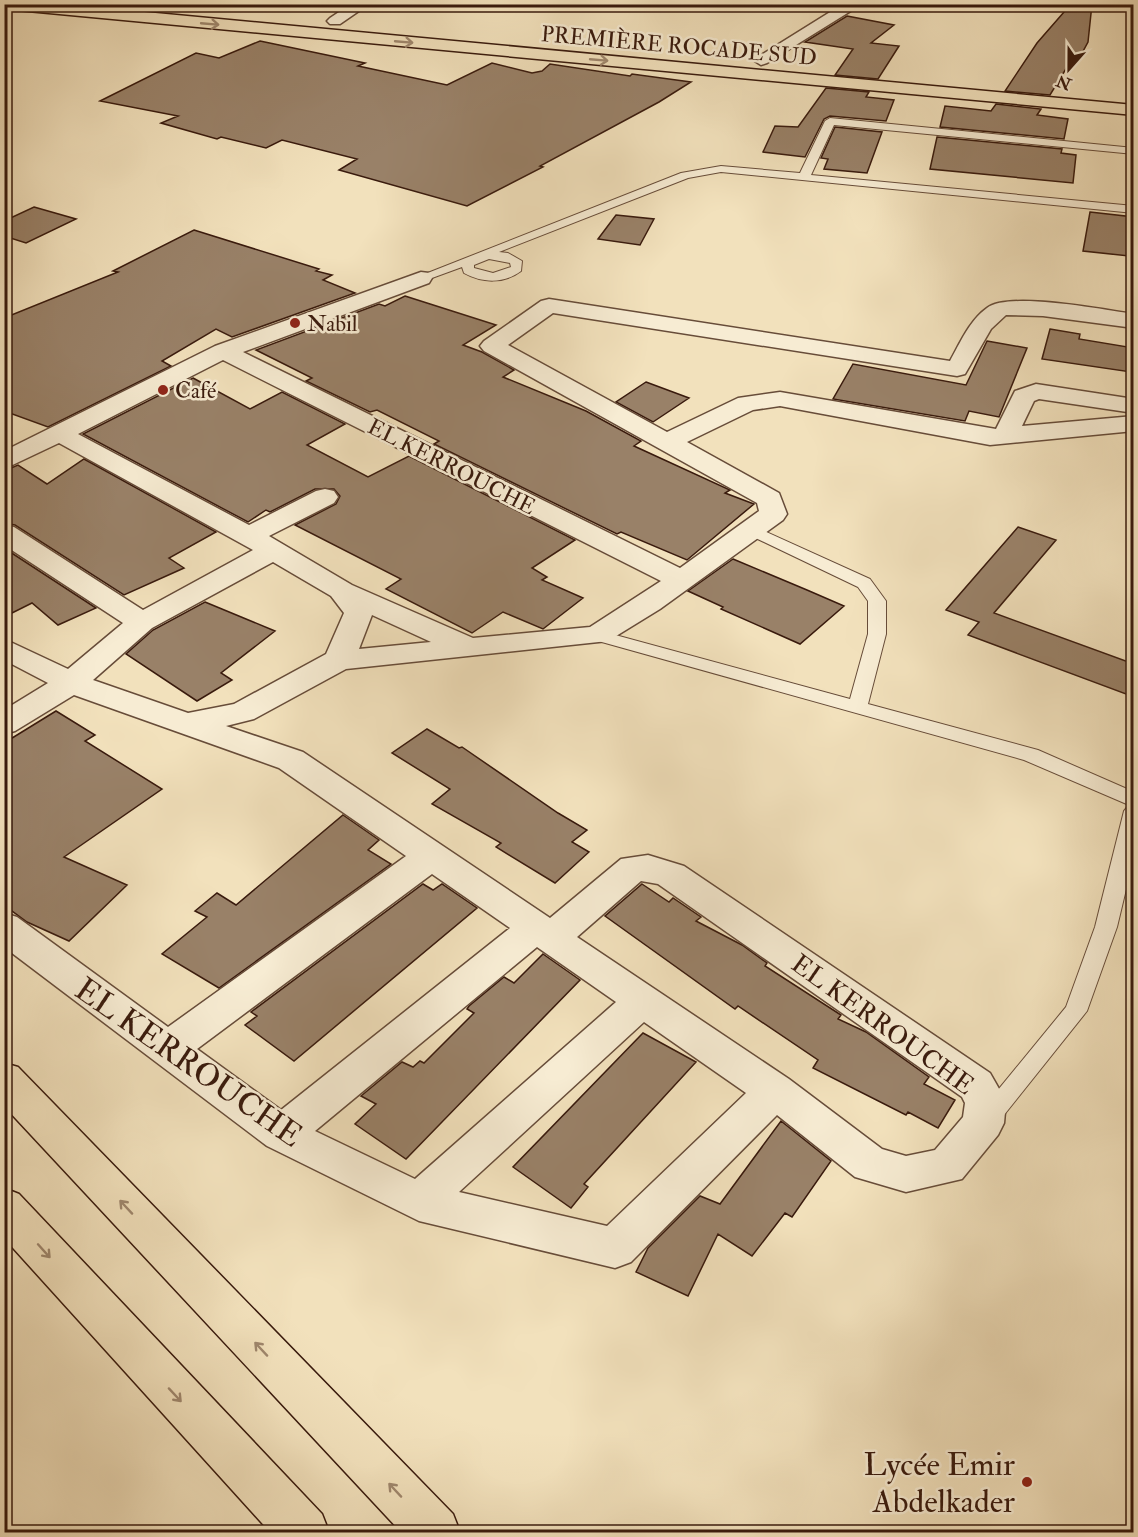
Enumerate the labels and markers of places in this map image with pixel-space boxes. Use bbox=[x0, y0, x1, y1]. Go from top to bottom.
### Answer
place label: Nabil bbox=[307, 310, 358, 338]
marker: Nabil bbox=[288, 316, 302, 330]
place label: Café bbox=[175, 377, 217, 405]
marker: Café bbox=[156, 383, 170, 397]
place label: Lycée Emir Abdelkader bbox=[863, 1445, 1015, 1522]
marker: Lycée Emir Abdelkader bbox=[1020, 1475, 1034, 1489]

